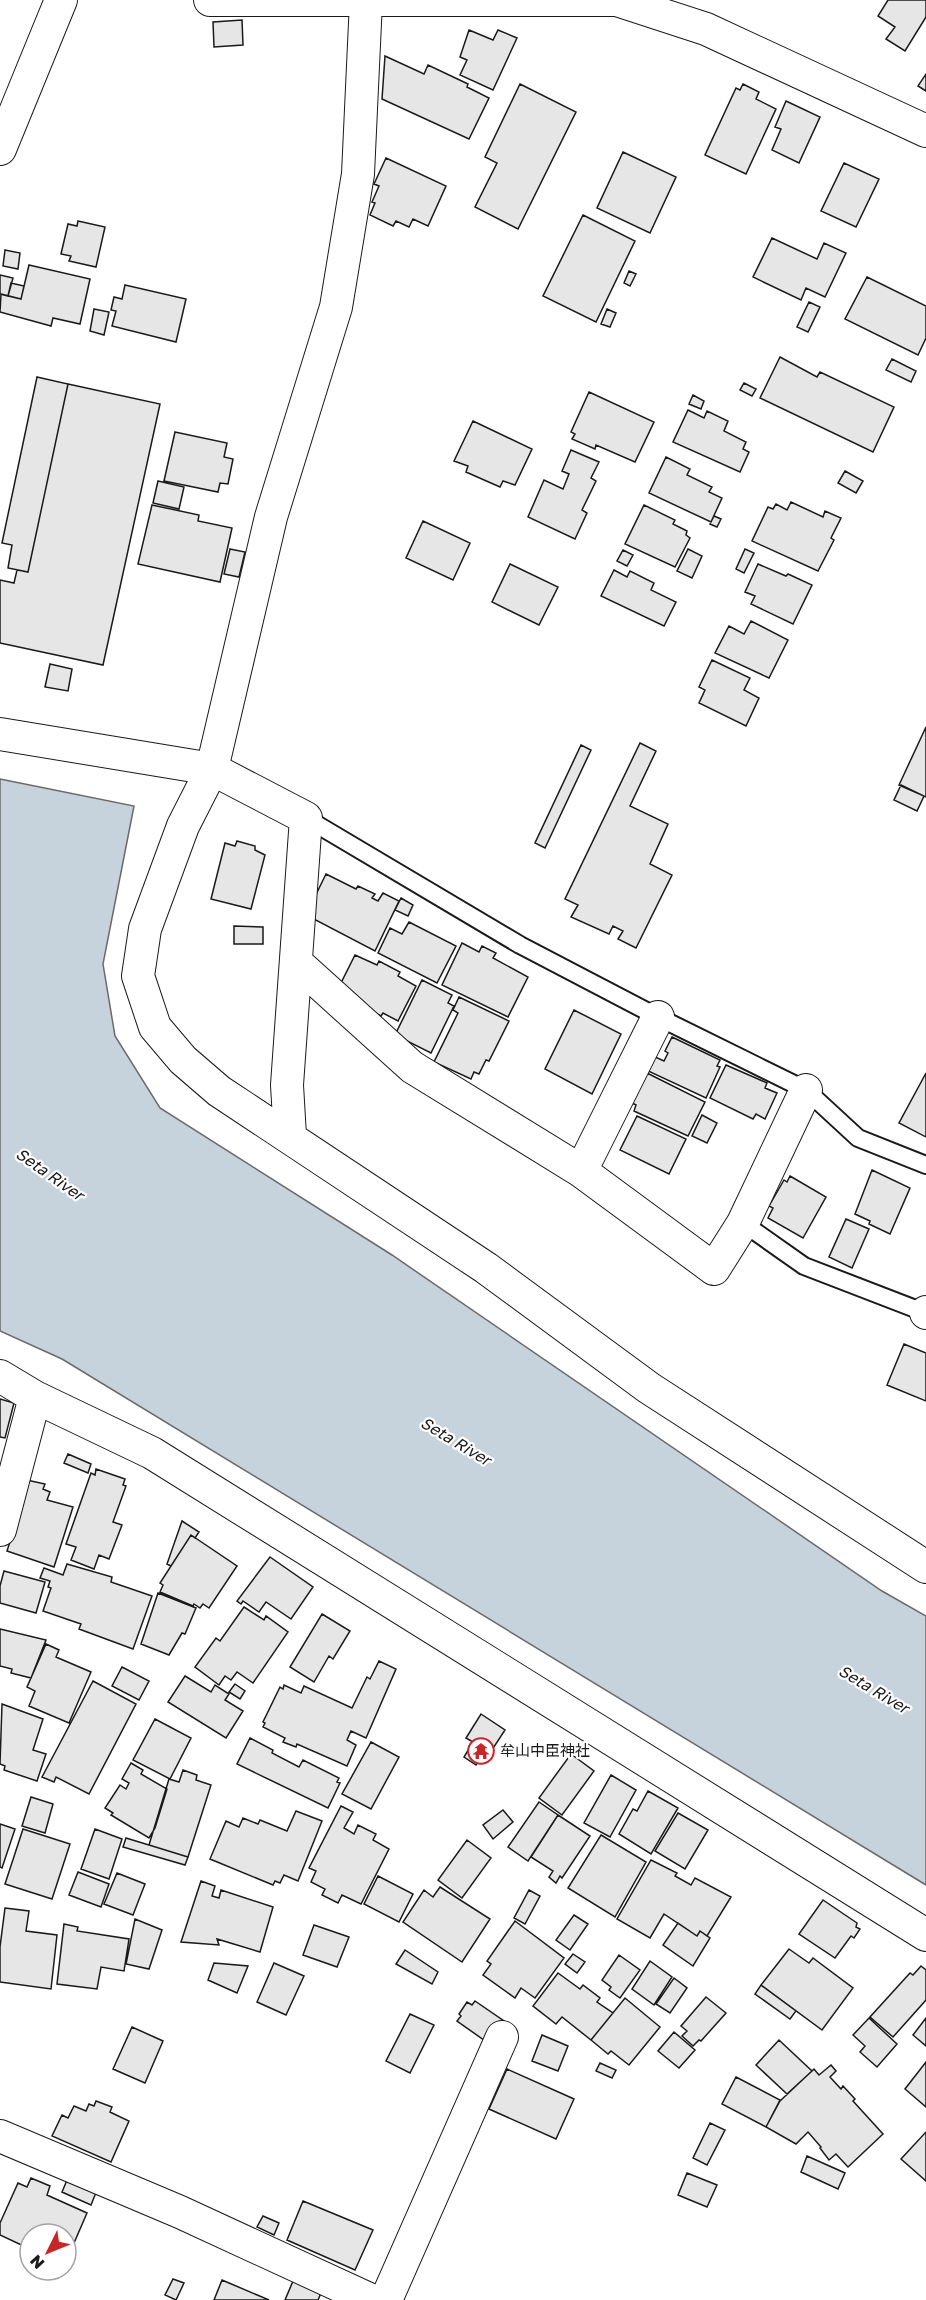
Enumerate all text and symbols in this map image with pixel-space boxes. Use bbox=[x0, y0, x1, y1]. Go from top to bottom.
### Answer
water label: Seta River bbox=[12, 1143, 90, 1206]
water label: Seta River bbox=[417, 1412, 497, 1471]
water label: Seta River bbox=[835, 1660, 915, 1719]
temple icon: 牟山中臣神社 bbox=[466, 1736, 496, 1766]
place label: 牟山中臣神社 bbox=[500, 1741, 590, 1759]
north arrow bbox=[18, 2222, 78, 2282]
text: N bbox=[26, 2251, 48, 2274]

